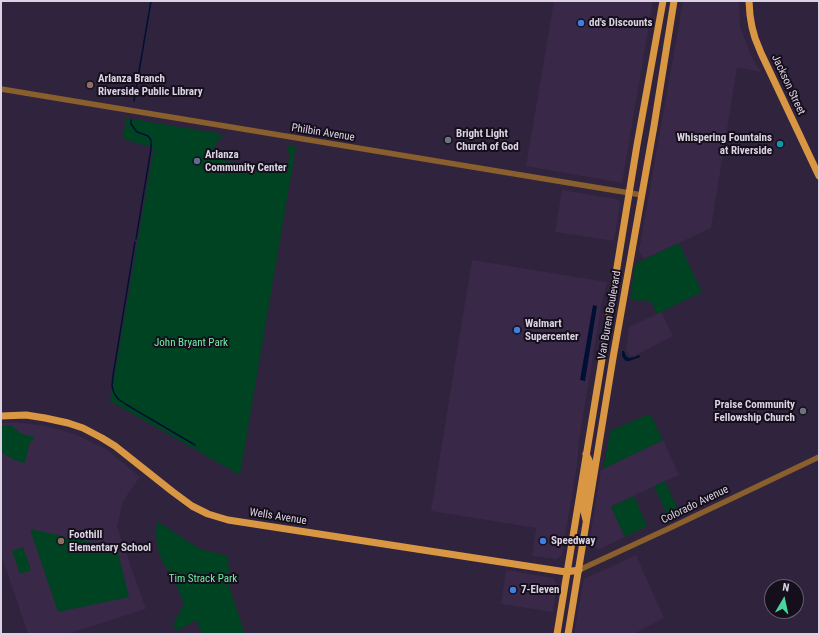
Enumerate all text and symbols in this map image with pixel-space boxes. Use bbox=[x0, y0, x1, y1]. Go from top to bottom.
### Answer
place label: dd's Discounts bbox=[589, 16, 652, 30]
marker: dd's Discounts bbox=[576, 18, 586, 28]
street label: Jackson Street bbox=[768, 53, 808, 117]
place label: Arlanza Branch Riverside Public Library bbox=[98, 72, 203, 98]
marker: Arlanza Branch Riverside Public Library bbox=[85, 80, 95, 90]
street label: Philbin Avenue bbox=[290, 121, 356, 145]
place label: Bright Light Church of God bbox=[456, 127, 519, 153]
place label: Whispering Fountains at Riverside bbox=[677, 131, 772, 157]
marker: Bright Light Church of God bbox=[443, 135, 453, 145]
marker: Whispering Fountains at Riverside bbox=[775, 139, 785, 149]
place label: Arlanza Community Center bbox=[205, 148, 287, 174]
marker: Arlanza Community Center bbox=[192, 156, 202, 166]
street label: Van Buren Boulevard bbox=[596, 270, 624, 360]
place label: Walmart Supercenter bbox=[525, 317, 579, 343]
marker: Walmart Supercenter bbox=[512, 325, 522, 335]
park label: John Bryant Park bbox=[154, 336, 228, 350]
place label: Praise Community Fellowship Church bbox=[714, 398, 795, 424]
marker: Praise Community Fellowship Church bbox=[798, 406, 808, 416]
street label: Colorado Avenue bbox=[659, 483, 731, 527]
street label: Wells Avenue bbox=[249, 506, 307, 528]
place label: Foothill Elementary School bbox=[69, 528, 151, 554]
place label: Speedway bbox=[551, 534, 595, 548]
marker: Foothill Elementary School bbox=[56, 536, 66, 546]
marker: Speedway bbox=[538, 536, 548, 546]
park label: Tim Strack Park bbox=[169, 572, 237, 586]
north arrow bbox=[764, 579, 804, 619]
text: N bbox=[781, 581, 790, 595]
place label: 7-Eleven bbox=[521, 583, 559, 597]
marker: 7-Eleven bbox=[508, 585, 518, 595]

